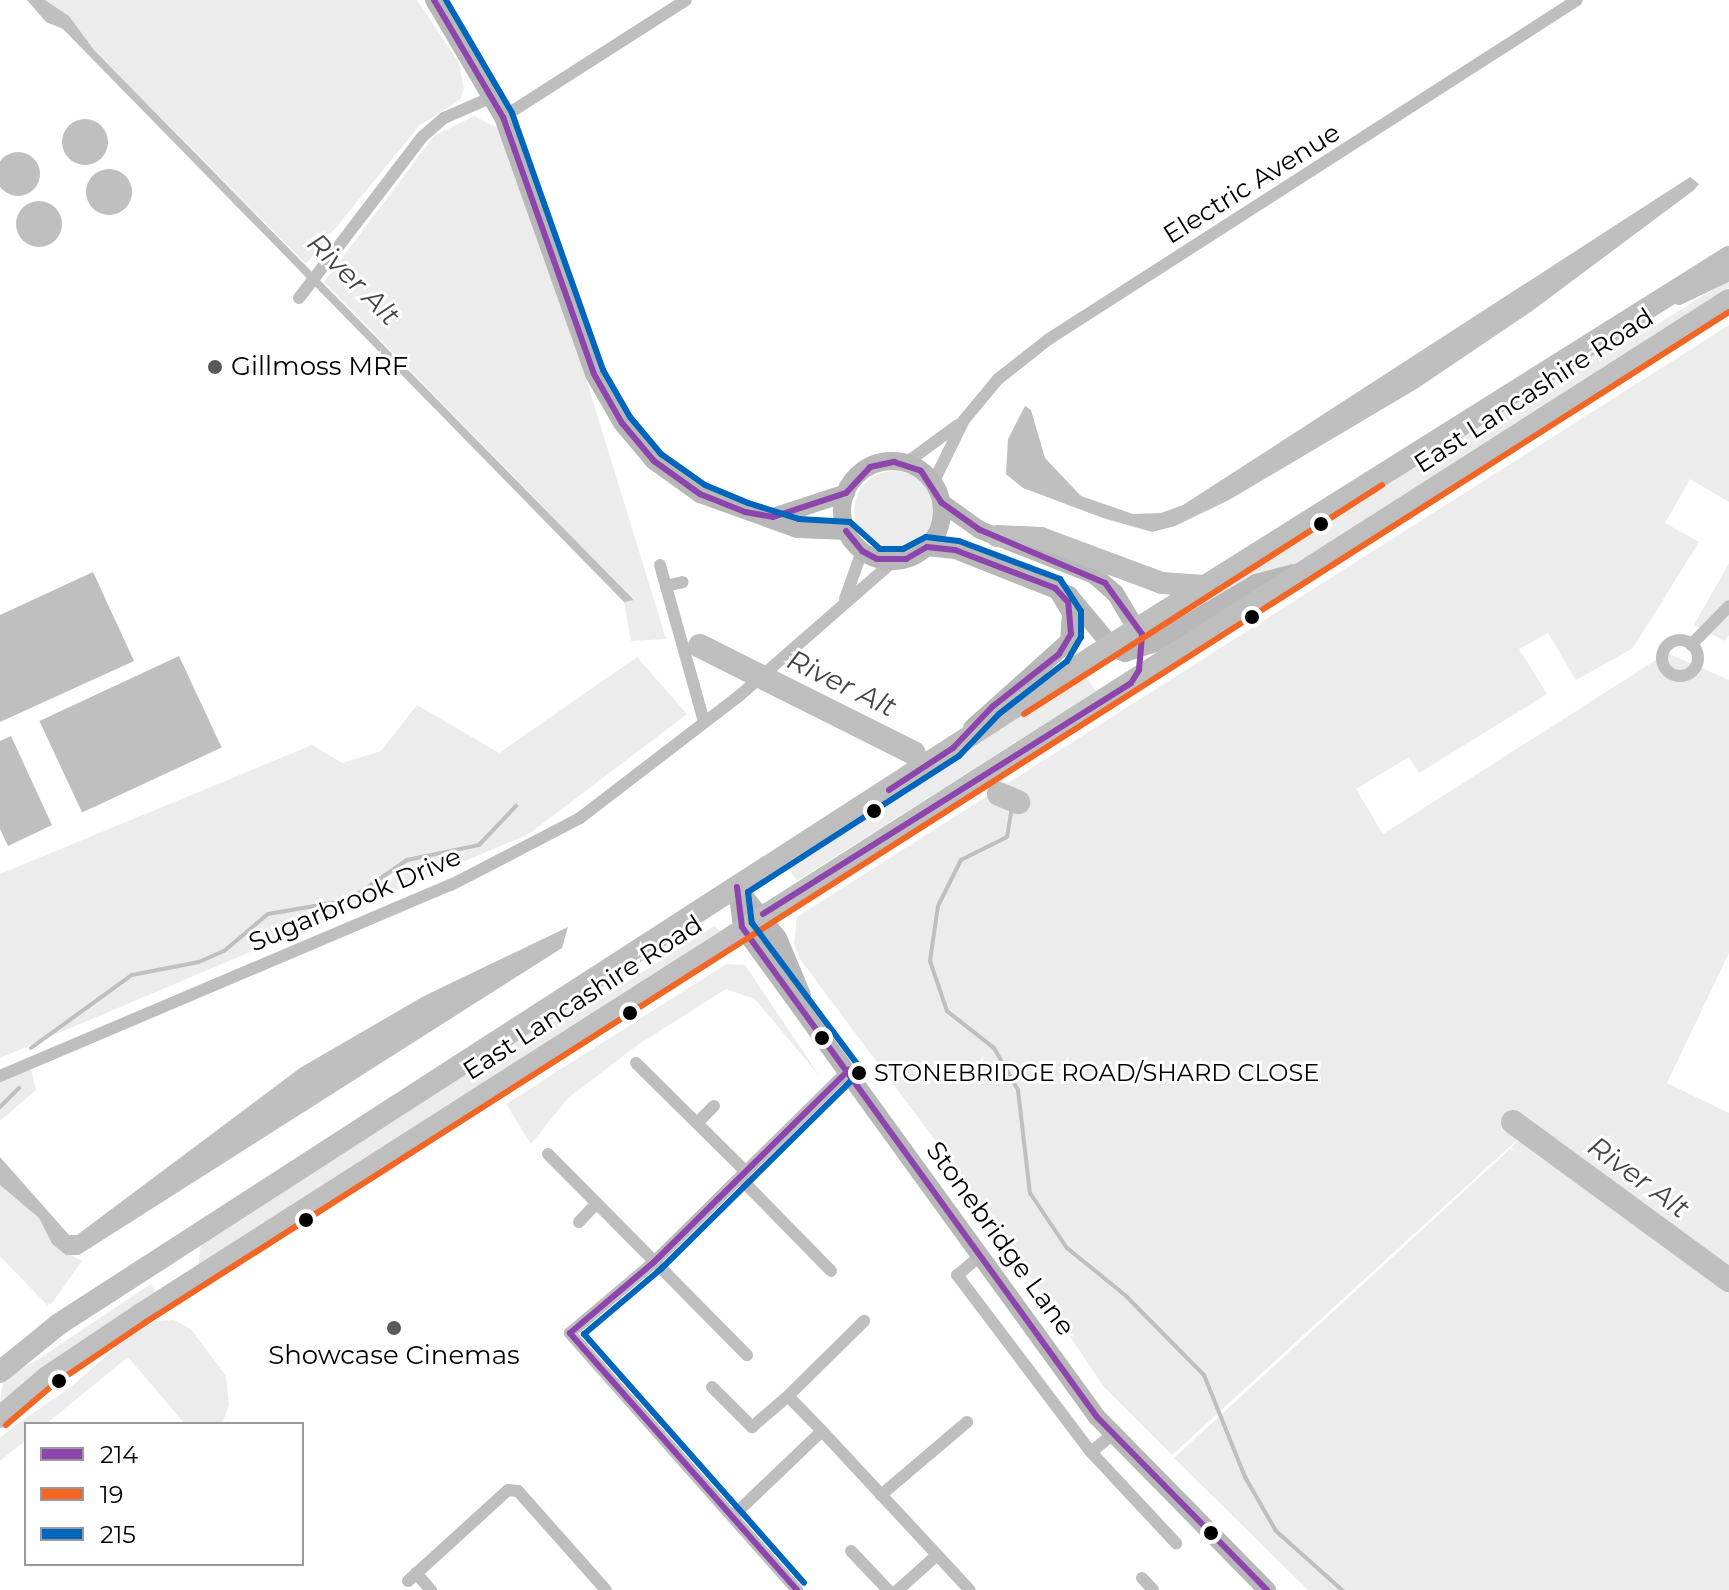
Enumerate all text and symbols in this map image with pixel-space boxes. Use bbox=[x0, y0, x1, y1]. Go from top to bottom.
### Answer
street label: Electric Avenue bbox=[1158, 117, 1346, 251]
water label: River Alt bbox=[301, 226, 407, 332]
street label: East Lancashire Road bbox=[1409, 302, 1659, 480]
place label: Gillmoss MRF bbox=[231, 351, 408, 383]
marker: Gillmoss MRF bbox=[206, 358, 224, 376]
unlabelled marker bbox=[1313, 516, 1329, 532]
unlabelled marker bbox=[1244, 609, 1260, 625]
water label: River Alt bbox=[782, 642, 902, 724]
unlabelled marker bbox=[866, 803, 882, 819]
street label: Sugarbrook Drive bbox=[244, 841, 466, 959]
street label: East Lancashire Road bbox=[458, 909, 708, 1087]
unlabelled marker bbox=[622, 1005, 638, 1021]
unlabelled marker bbox=[814, 1030, 830, 1046]
place label: STONEBRIDGE ROAD/SHARD CLOSE bbox=[874, 1059, 1319, 1087]
marker: STONEBRIDGE ROAD/SHARD CLOSE bbox=[851, 1065, 867, 1081]
water label: River Alt bbox=[1582, 1129, 1696, 1225]
street label: Stonebridge Lane bbox=[919, 1136, 1081, 1342]
unlabelled marker bbox=[298, 1212, 314, 1228]
marker: Showcase Cinemas bbox=[385, 1319, 403, 1337]
place label: Showcase Cinemas bbox=[268, 1340, 520, 1372]
unlabelled marker bbox=[51, 1373, 67, 1389]
legend bbox=[24, 1422, 304, 1566]
text: 214 bbox=[100, 1440, 138, 1469]
text: 19 bbox=[100, 1480, 123, 1509]
text: 215 bbox=[100, 1520, 136, 1549]
unlabelled marker bbox=[1203, 1525, 1219, 1541]

